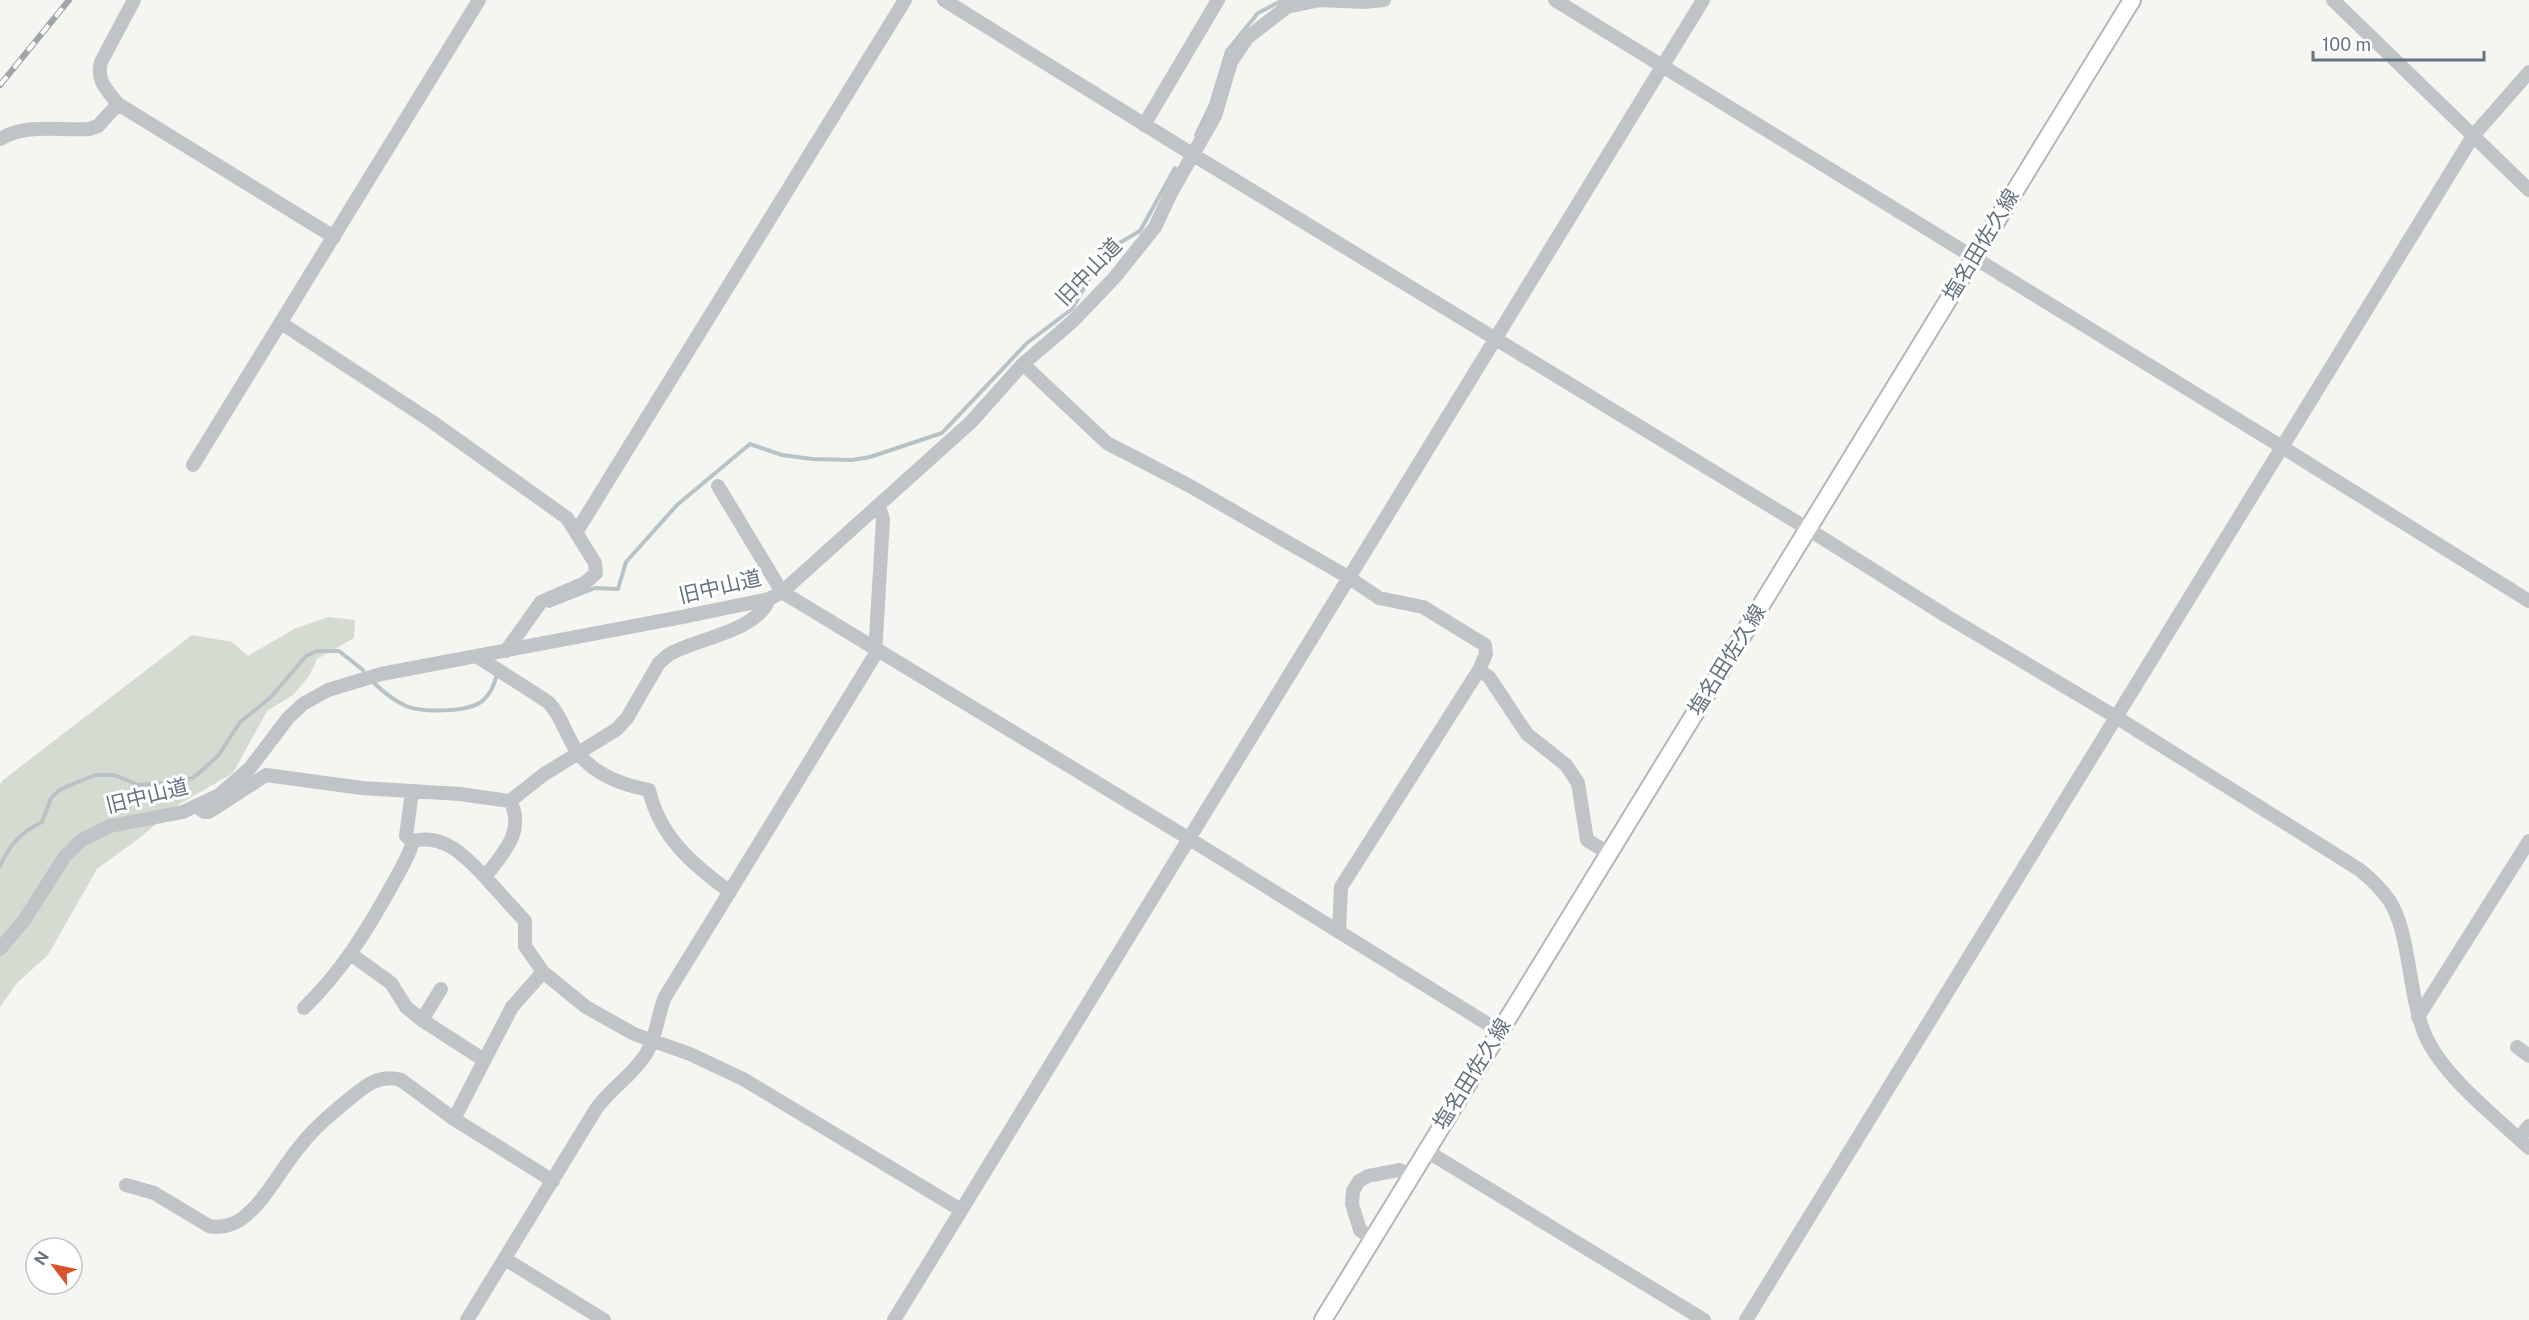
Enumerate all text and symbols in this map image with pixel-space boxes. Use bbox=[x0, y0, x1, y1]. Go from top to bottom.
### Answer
scale bar bbox=[2313, 24, 2484, 62]
text: 100 m bbox=[2322, 34, 2371, 55]
street label: 塩名田佐久線 bbox=[1937, 184, 2024, 305]
street label: 旧中山道 bbox=[1050, 233, 1127, 311]
street label: 旧中山道 bbox=[676, 565, 764, 608]
street label: 塩名田佐久線 bbox=[1683, 600, 1771, 720]
street label: 旧中山道 bbox=[103, 773, 191, 818]
street label: 塩名田佐久線 bbox=[1428, 1014, 1516, 1134]
north arrow bbox=[24, 1236, 84, 1296]
text: N bbox=[30, 1248, 53, 1269]

